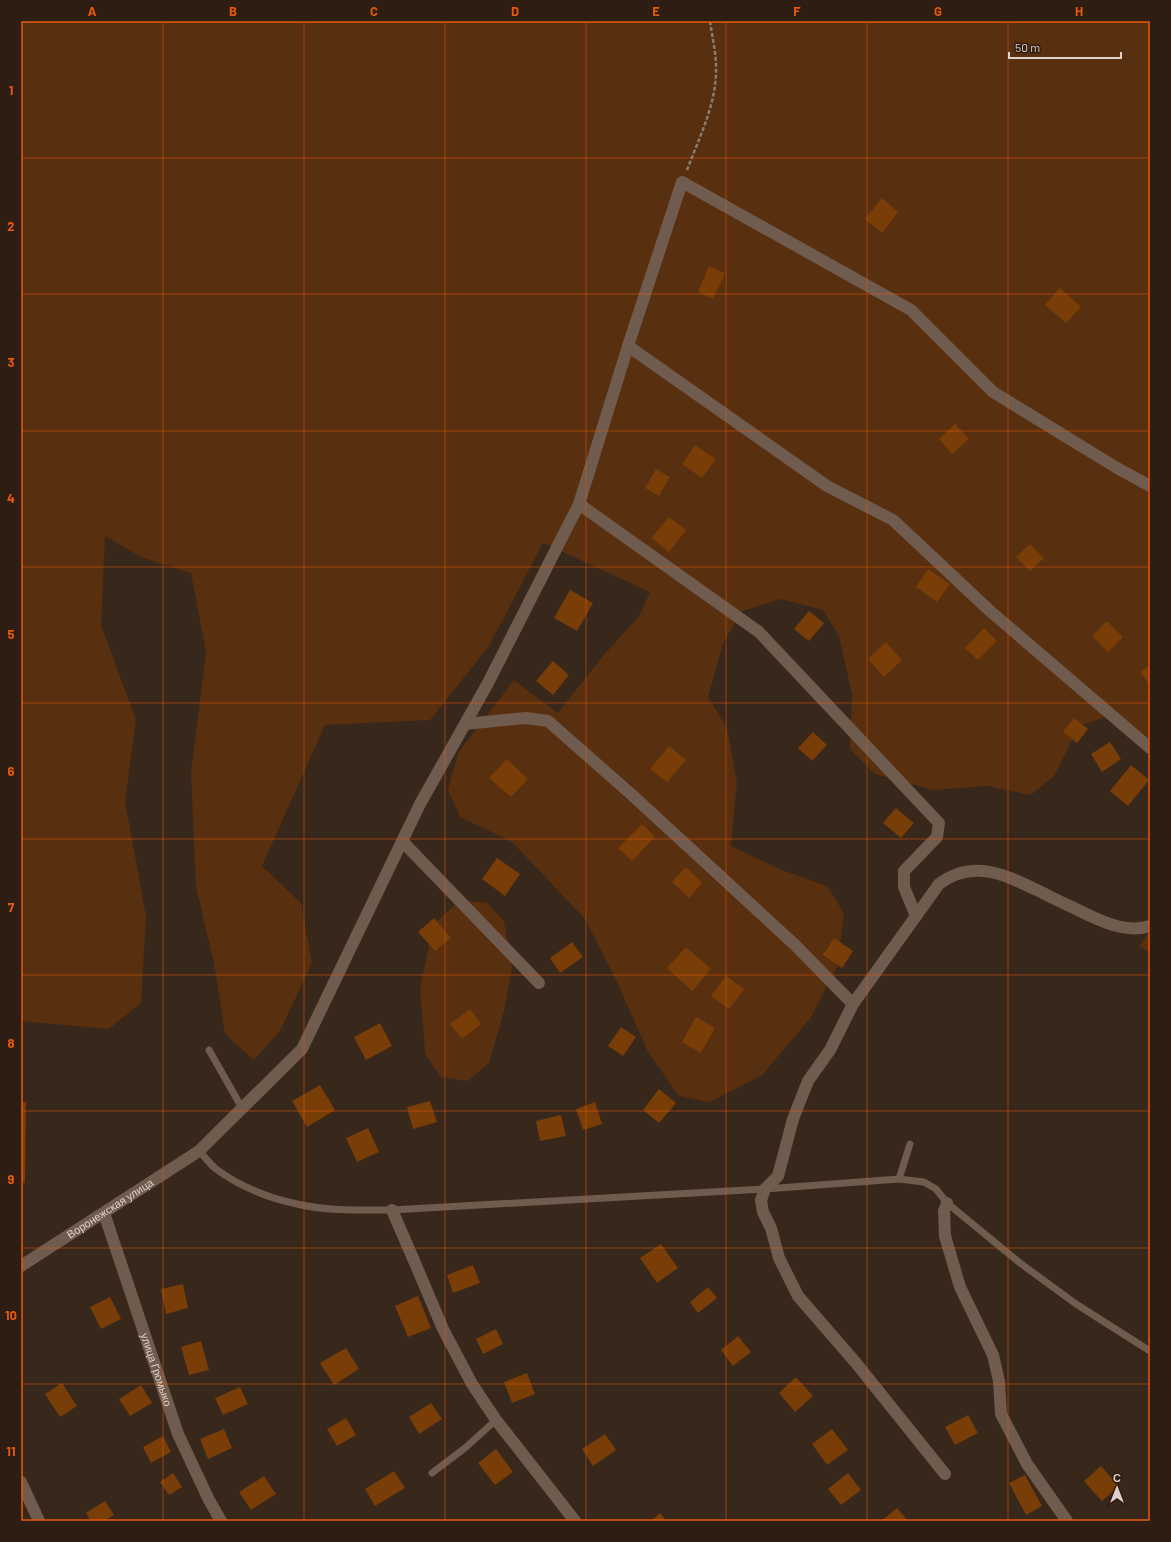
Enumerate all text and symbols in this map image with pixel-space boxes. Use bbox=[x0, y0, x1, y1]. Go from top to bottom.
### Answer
text: A bbox=[88, 3, 97, 19]
text: B bbox=[229, 3, 237, 19]
text: C bbox=[370, 3, 378, 19]
text: D bbox=[511, 3, 519, 19]
text: E bbox=[652, 3, 660, 19]
text: F bbox=[793, 3, 801, 19]
text: G bbox=[934, 3, 942, 19]
text: H bbox=[1075, 3, 1083, 19]
scale bar bbox=[1009, 34, 1121, 60]
text: 50 m bbox=[1015, 40, 1040, 54]
text: 1 bbox=[9, 82, 13, 98]
text: 2 bbox=[7, 218, 15, 234]
text: 3 bbox=[7, 354, 15, 370]
text: 4 bbox=[7, 490, 15, 506]
text: 5 bbox=[7, 626, 15, 642]
text: 6 bbox=[8, 763, 15, 779]
text: 7 bbox=[8, 899, 15, 915]
text: 8 bbox=[7, 1035, 15, 1051]
text: 9 bbox=[8, 1171, 15, 1187]
street label: Воронежская улица bbox=[64, 1175, 156, 1241]
text: 10 bbox=[5, 1307, 17, 1323]
street label: улица Громыко bbox=[139, 1331, 175, 1408]
text: 11 bbox=[6, 1443, 16, 1459]
north arrow bbox=[1097, 1468, 1137, 1508]
text: С bbox=[1113, 1471, 1121, 1484]

